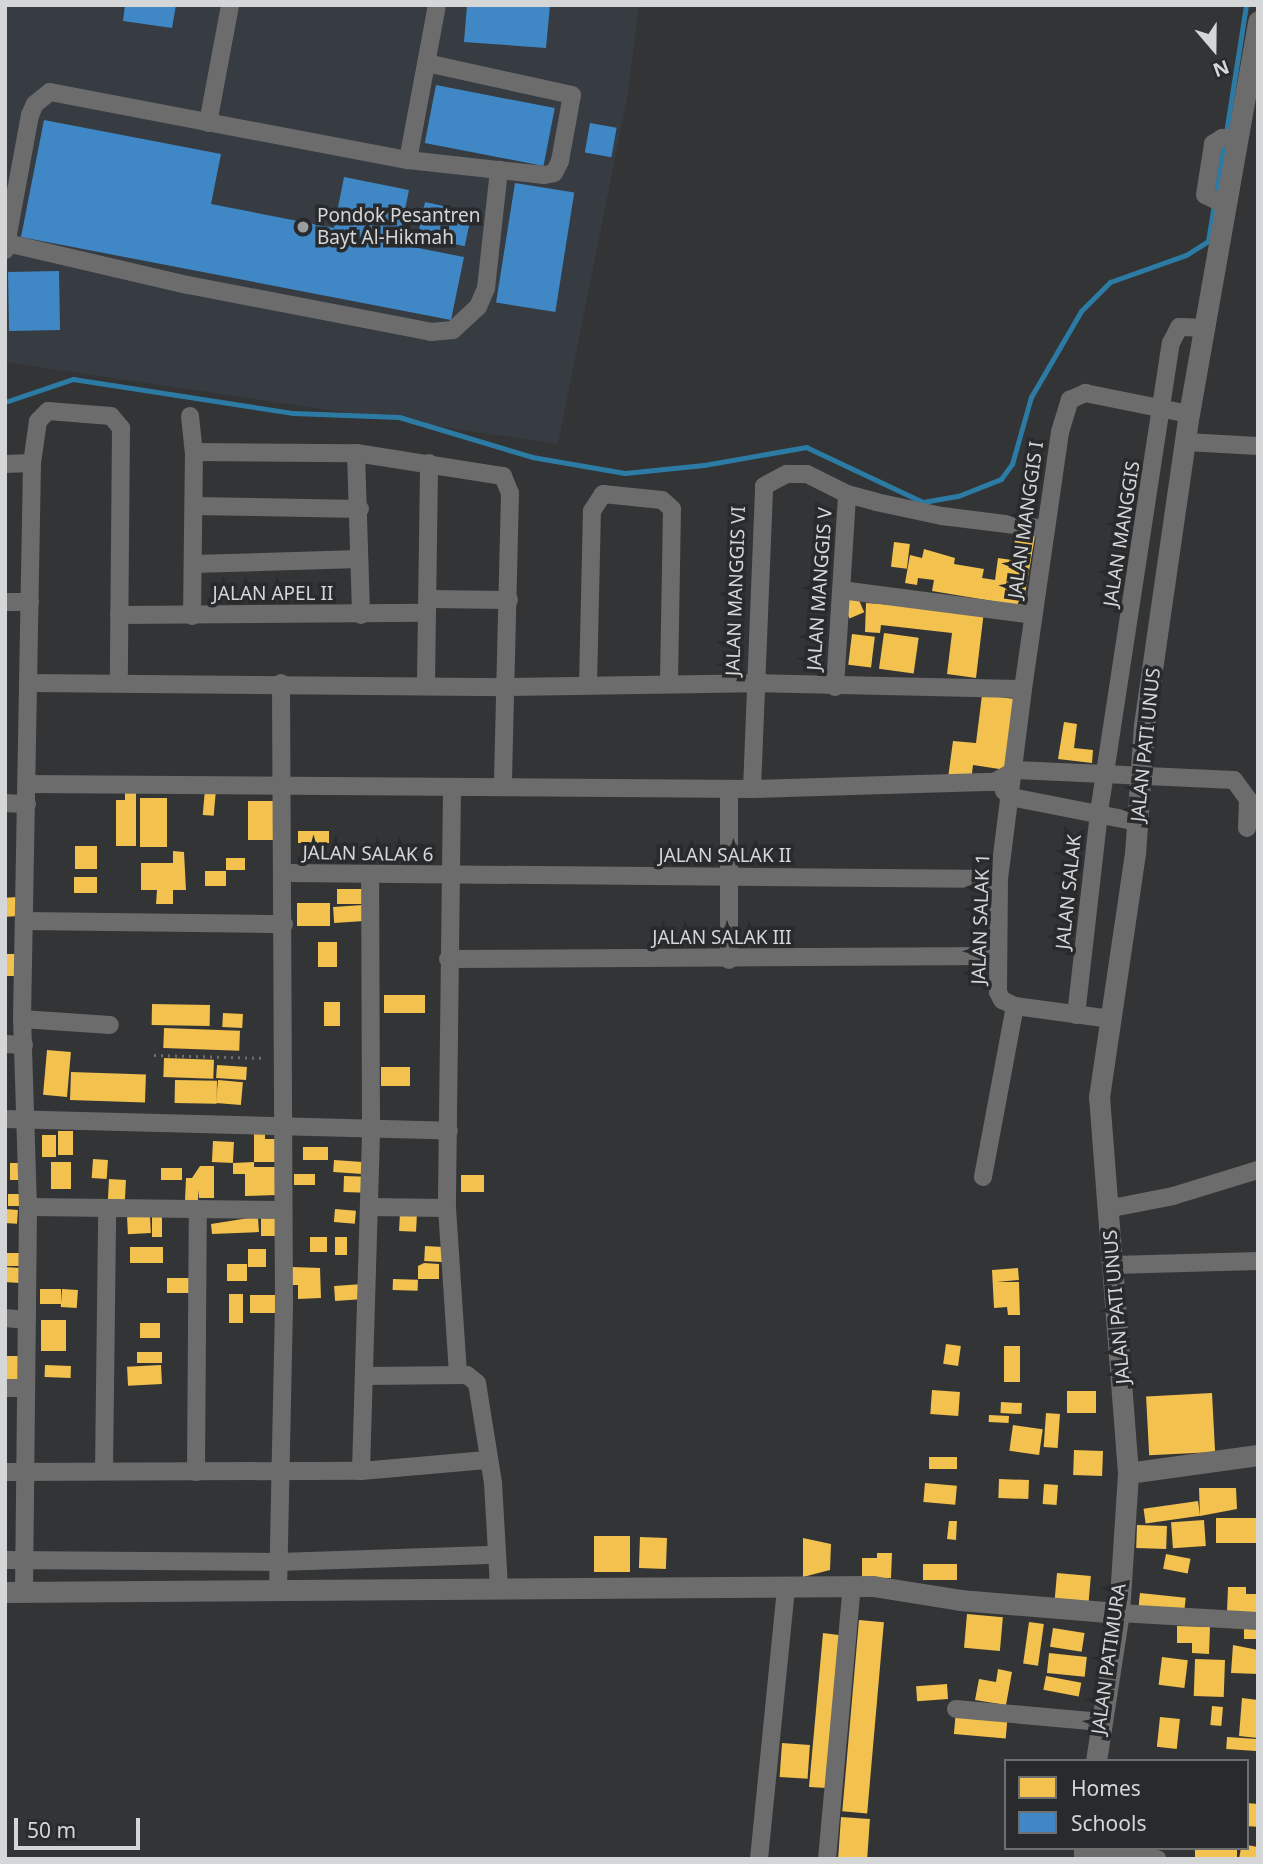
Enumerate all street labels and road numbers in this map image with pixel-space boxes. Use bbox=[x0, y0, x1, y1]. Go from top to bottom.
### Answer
street label: JALAN MANGGIS I bbox=[1004, 440, 1048, 600]
street label: JALAN MANGGIS bbox=[1099, 460, 1145, 608]
street label: JALAN MANGGIS VI bbox=[722, 506, 750, 676]
street label: JALAN MANGGIS V bbox=[803, 507, 837, 671]
street label: JALAN APEL II bbox=[213, 583, 333, 605]
street label: JALAN PATI UNUS bbox=[1127, 667, 1165, 823]
street label: JALAN SALAK bbox=[1052, 834, 1086, 950]
street label: JALAN SALAK 6 bbox=[302, 841, 434, 867]
street label: JALAN SALAK II bbox=[658, 845, 792, 867]
street label: JALAN SALAK 1 bbox=[967, 853, 995, 985]
street label: JALAN SALAK III bbox=[652, 927, 792, 949]
street label: JALAN PATI UNUS bbox=[1099, 1229, 1135, 1385]
street label: JALAN PATIMURA bbox=[1087, 1582, 1131, 1736]

